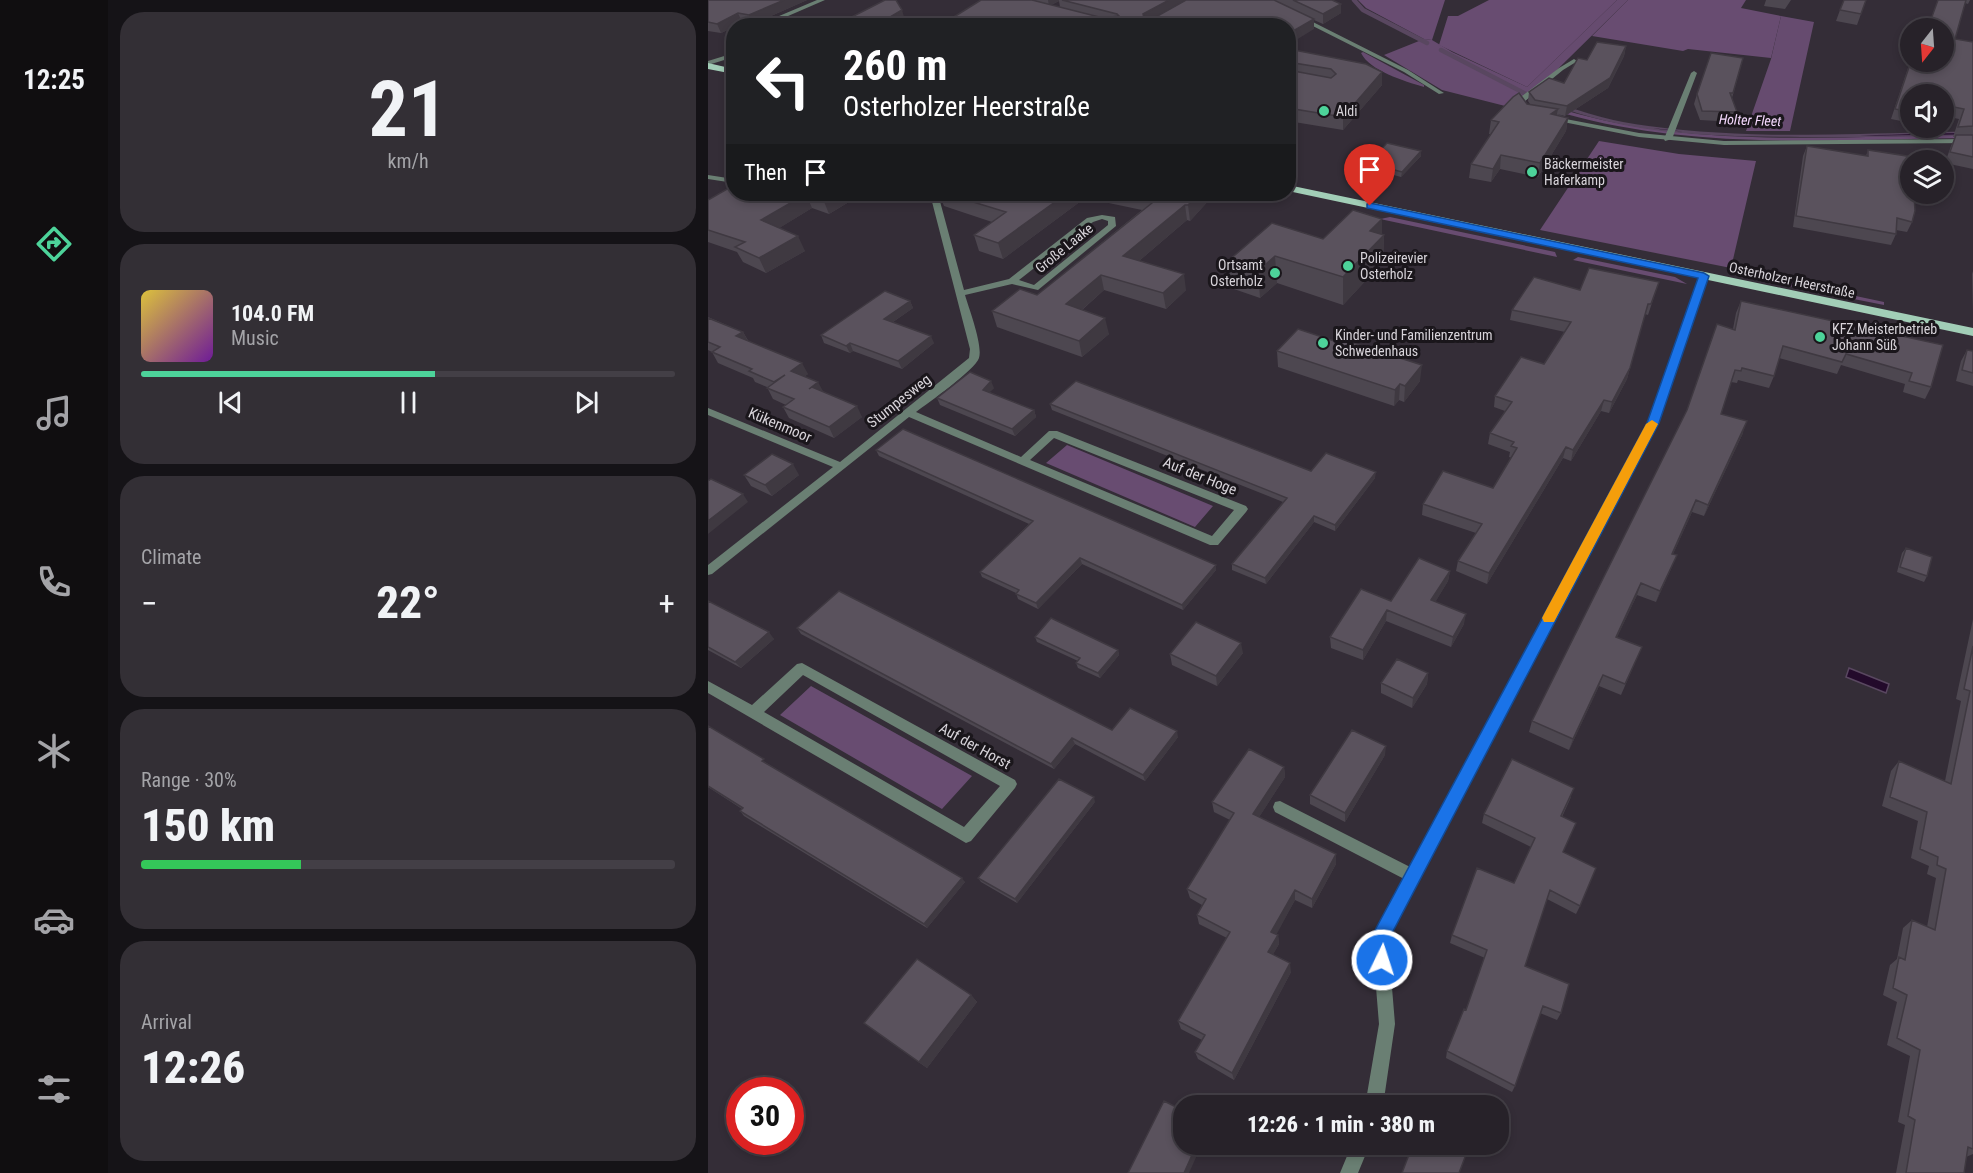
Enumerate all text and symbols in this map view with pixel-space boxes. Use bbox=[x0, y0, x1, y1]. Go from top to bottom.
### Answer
north arrow bbox=[1900, 18, 1954, 72]
map controls bbox=[1900, 18, 1954, 204]
text: 260 m bbox=[843, 41, 948, 90]
icon: left bbox=[744, 42, 822, 120]
text: 12:25 bbox=[23, 64, 85, 96]
text: 21 bbox=[369, 64, 447, 155]
button: sound bbox=[1900, 84, 1954, 138]
text: Osterholzer Heerstraße bbox=[843, 91, 1090, 123]
place label: Aldi bbox=[1336, 103, 1357, 119]
marker: Aldi bbox=[1317, 104, 1331, 118]
water label: Holter Fleet bbox=[1719, 111, 1782, 129]
pin bbox=[1344, 144, 1395, 206]
text: km/h bbox=[387, 149, 429, 173]
button: layers bbox=[1900, 150, 1954, 204]
icon: arrive bbox=[1353, 153, 1386, 186]
icon: arrive bbox=[799, 156, 832, 189]
place label: Bäckermeister Haferkamp bbox=[1544, 156, 1624, 188]
text: Then bbox=[744, 160, 787, 185]
marker: Bäckermeister Haferkamp bbox=[1525, 165, 1539, 179]
street label: Große Laake bbox=[1032, 220, 1096, 276]
icon: directions bbox=[33, 223, 75, 265]
place label: Polizeirevier Osterholz bbox=[1360, 250, 1428, 282]
place label: Ortsamt Osterholz bbox=[1210, 257, 1263, 289]
marker: Polizeirevier Osterholz bbox=[1341, 259, 1355, 273]
street label: Osterholzer Heerstraße bbox=[1728, 259, 1857, 301]
marker: Ortsamt Osterholz bbox=[1268, 266, 1282, 280]
text: 104.0 FM bbox=[231, 301, 314, 326]
place label: KFZ Meisterbetrieb Johann Süß bbox=[1832, 321, 1937, 353]
text: Music bbox=[231, 326, 279, 350]
place label: Kinder- und Familienzentrum Schwedenhaus bbox=[1335, 327, 1493, 359]
marker: KFZ Meisterbetrieb Johann Süß bbox=[1813, 330, 1827, 344]
marker: Kinder- und Familienzentrum Schwedenhaus bbox=[1316, 336, 1330, 350]
street label: Stumpesweg bbox=[863, 370, 935, 432]
icon: previous bbox=[214, 386, 247, 419]
icon: pause bbox=[392, 386, 425, 419]
icon: next bbox=[570, 386, 603, 419]
icon: music bbox=[33, 392, 75, 434]
street label: Kükenmoor bbox=[746, 404, 815, 447]
street label: Auf der Hoge bbox=[1161, 453, 1239, 499]
text: Climate bbox=[141, 545, 201, 569]
icon: phone bbox=[33, 561, 75, 603]
text: 22° bbox=[376, 576, 440, 629]
text: − bbox=[141, 584, 158, 623]
text: + bbox=[659, 584, 675, 623]
street label: Auf der Horst bbox=[936, 719, 1014, 773]
icon: climate bbox=[33, 730, 75, 772]
text: Range · 30% bbox=[141, 768, 237, 792]
text: 150 km bbox=[141, 799, 275, 852]
icon: car bbox=[33, 899, 75, 941]
position arrow bbox=[1350, 928, 1414, 992]
text: Arrival bbox=[141, 1010, 192, 1034]
text: 12:26 bbox=[141, 1041, 245, 1094]
icon: filters bbox=[33, 1068, 75, 1110]
speed limit sign: 30 bbox=[726, 1077, 804, 1155]
text: 12:26 · 1 min · 380 m bbox=[1247, 1112, 1435, 1137]

